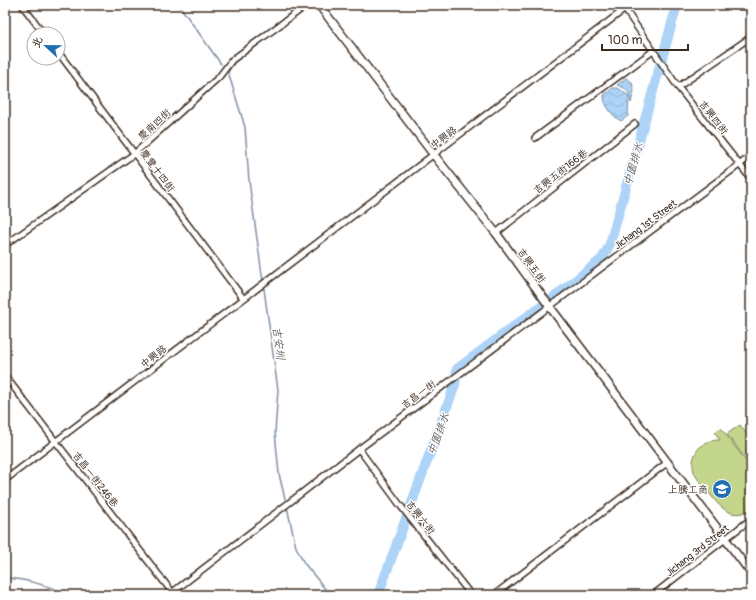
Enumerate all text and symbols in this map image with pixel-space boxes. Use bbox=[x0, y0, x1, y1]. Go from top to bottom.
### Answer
north arrow bbox=[26, 26, 66, 66]
scale bar bbox=[602, 26, 688, 52]
text: 100 m bbox=[608, 33, 643, 48]
text: 北 bbox=[29, 35, 45, 50]
street label: 吉興四街 bbox=[696, 98, 730, 137]
street label: 慶南四街 bbox=[136, 107, 173, 143]
street label: 中興路 bbox=[428, 124, 459, 152]
water label: 中園排水 bbox=[621, 140, 646, 187]
street label: 吉興五街166巷 bbox=[531, 146, 591, 197]
street label: 慶豐十四街 bbox=[137, 147, 177, 194]
street label: Jichang 1st Street bbox=[612, 197, 680, 252]
street label: 吉興五街 bbox=[515, 246, 548, 285]
water label: 吉安圳 bbox=[270, 326, 287, 361]
street label: 中興路 bbox=[138, 343, 169, 371]
street label: 吉昌一街 bbox=[399, 378, 438, 412]
water label: 中園排水 bbox=[425, 410, 452, 457]
street label: 吉昌一街246巷 bbox=[70, 449, 121, 511]
school or university icon: 上騰工商 bbox=[711, 478, 733, 500]
place label: 上騰工商 bbox=[668, 484, 708, 496]
street label: 吉興六街 bbox=[403, 498, 437, 537]
street label: Jichang 3rd Street bbox=[664, 522, 732, 579]

